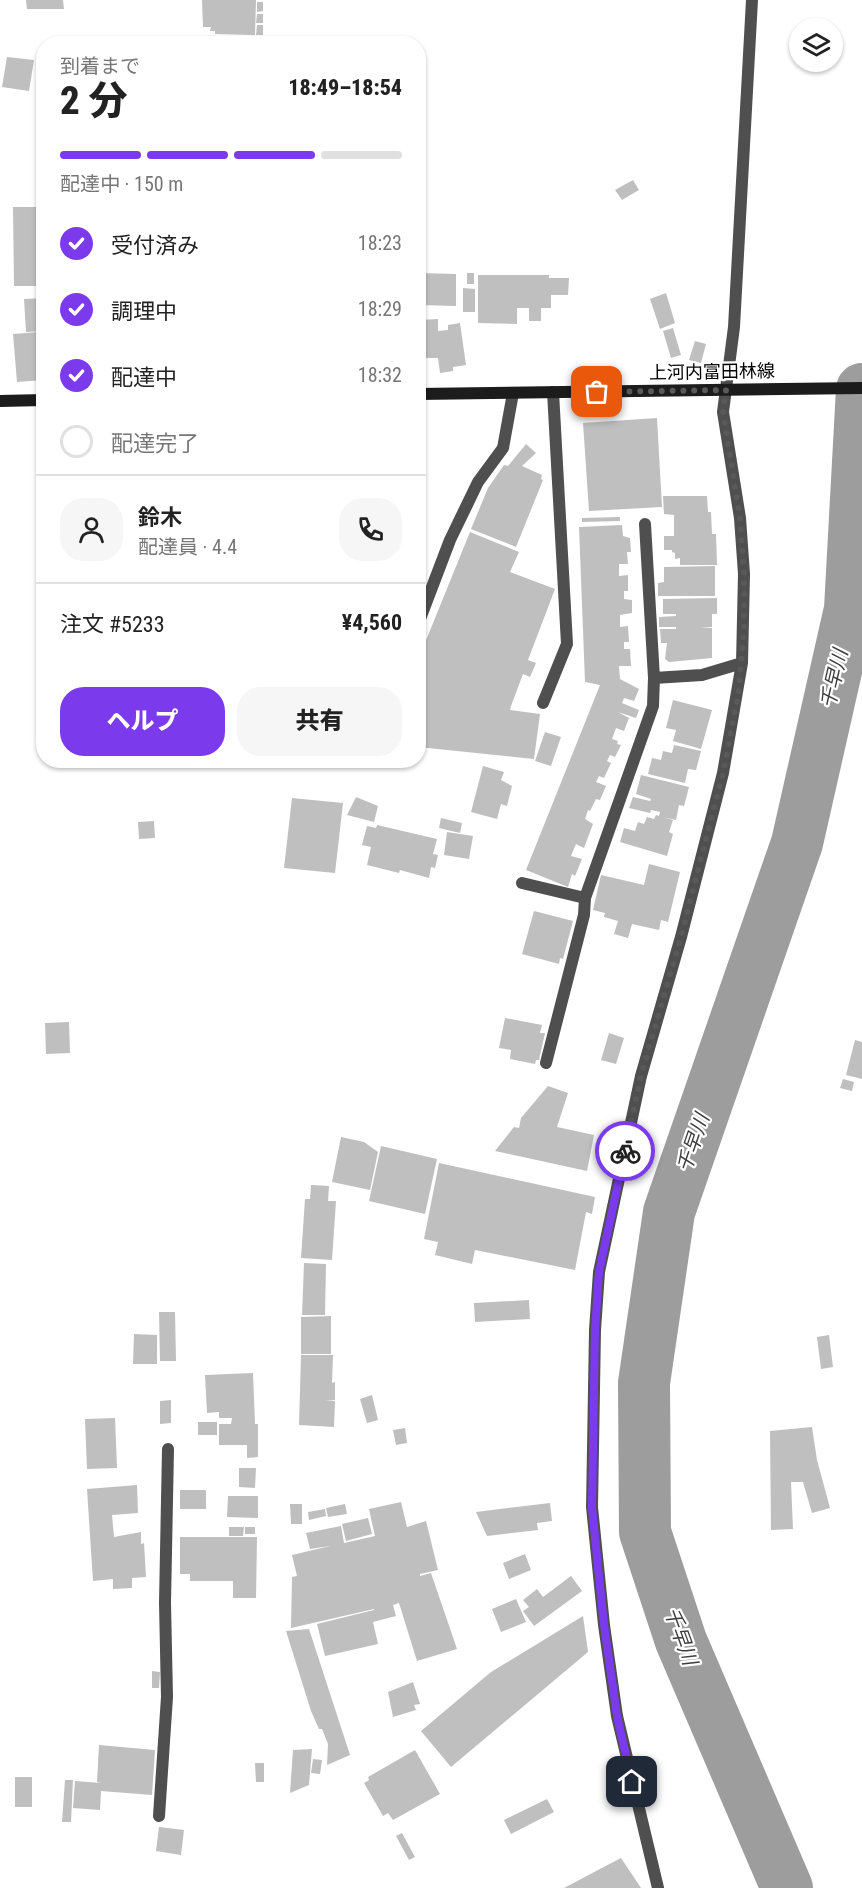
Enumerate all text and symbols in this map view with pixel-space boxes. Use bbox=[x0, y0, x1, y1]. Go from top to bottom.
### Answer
map controls bbox=[789, 18, 843, 72]
button: layers bbox=[789, 18, 843, 72]
text: 到着まで bbox=[60, 54, 140, 78]
text: 18:49–18:54 bbox=[288, 75, 402, 100]
text: 2 分 bbox=[60, 78, 128, 124]
text: 配達中 · 150 m bbox=[60, 172, 183, 196]
icon: check bbox=[60, 227, 93, 260]
text: 18:23 bbox=[358, 231, 402, 255]
text: 受付済み bbox=[111, 233, 199, 258]
icon: check bbox=[60, 293, 93, 326]
text: 18:29 bbox=[358, 297, 402, 321]
text: 調理中 bbox=[111, 299, 177, 324]
icon: check bbox=[60, 359, 93, 392]
street label: 上河内富田林線 bbox=[649, 360, 775, 383]
text: 18:32 bbox=[358, 363, 402, 387]
text: 配達中 bbox=[111, 365, 177, 390]
pin bbox=[571, 366, 622, 417]
icon: bag bbox=[580, 375, 613, 408]
text: 配達完了 bbox=[111, 431, 199, 456]
button: person bbox=[60, 498, 123, 561]
button: phone bbox=[339, 498, 402, 561]
text: 鈴木 bbox=[138, 505, 182, 530]
text: 配達員 · 4.4 bbox=[138, 535, 237, 559]
text: ¥4,560 bbox=[342, 610, 402, 635]
text: 注文 #5233 bbox=[60, 612, 165, 637]
water label: 千早川 bbox=[816, 645, 853, 711]
button: ヘルプ bbox=[60, 687, 225, 756]
button: 共有 bbox=[237, 687, 402, 756]
water label: 千早川 bbox=[672, 1109, 715, 1175]
courier bbox=[595, 1121, 655, 1181]
icon: bike bbox=[609, 1135, 642, 1168]
water label: 千早川 bbox=[659, 1604, 703, 1670]
pin bbox=[606, 1756, 657, 1807]
icon: home bbox=[615, 1765, 648, 1798]

